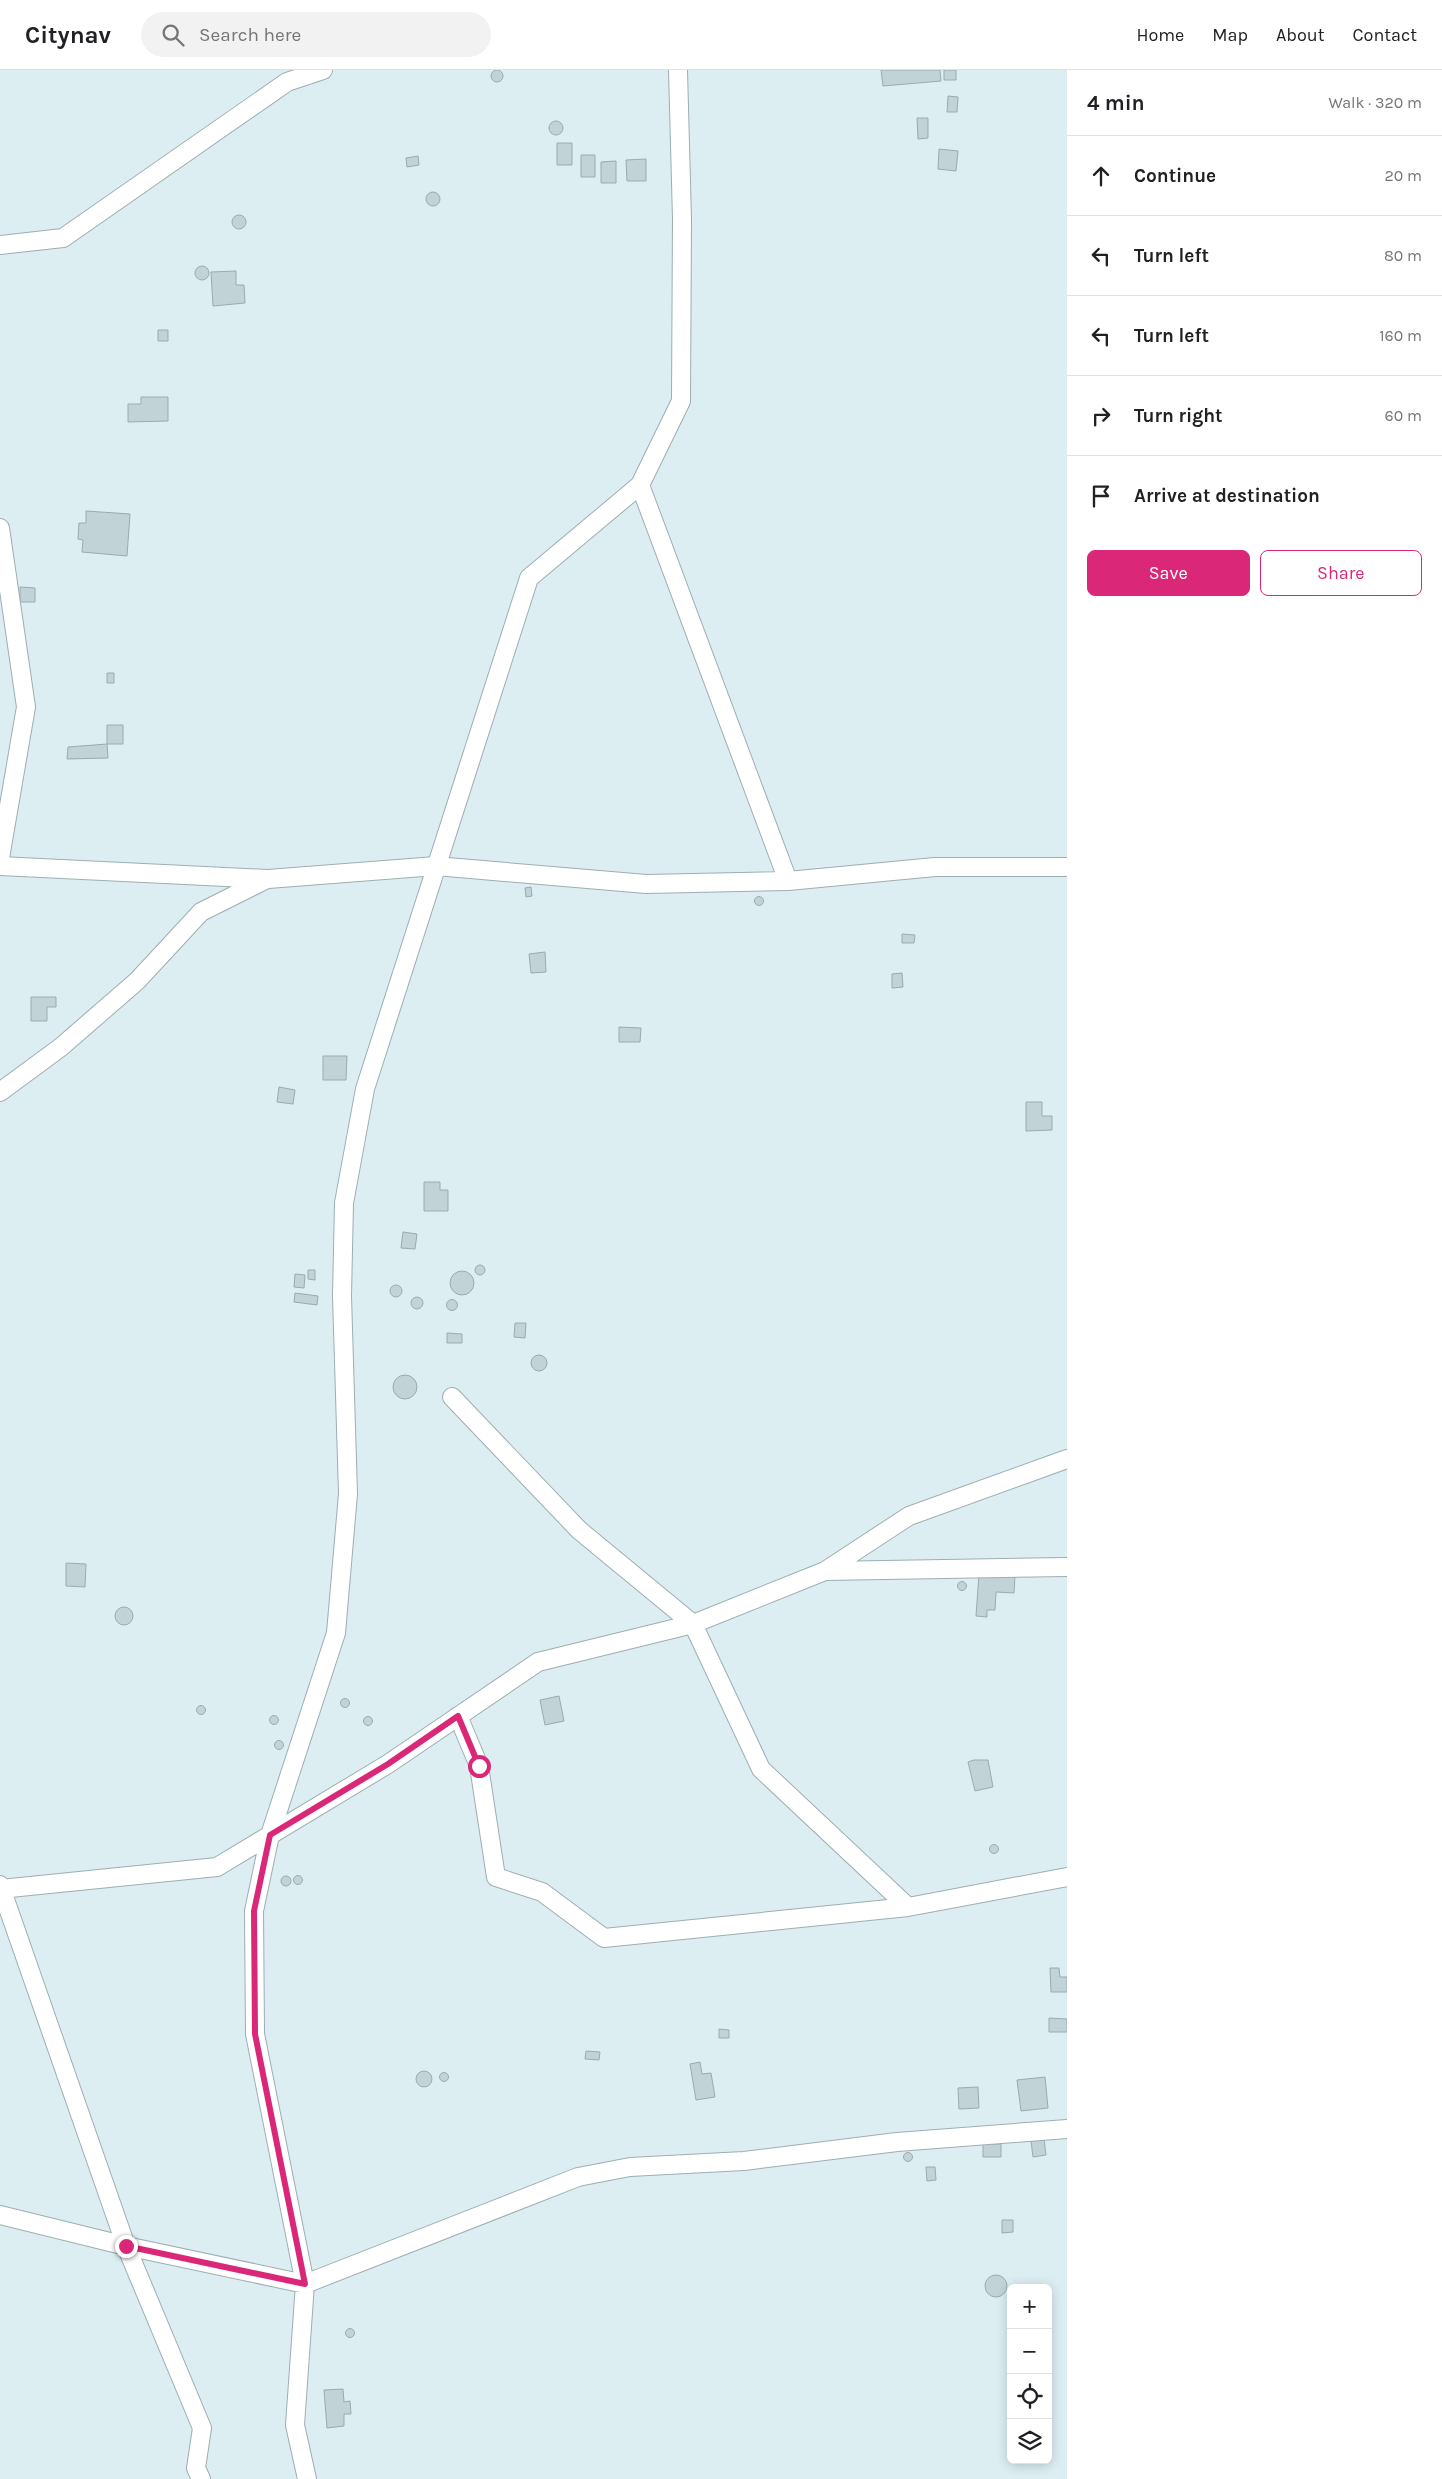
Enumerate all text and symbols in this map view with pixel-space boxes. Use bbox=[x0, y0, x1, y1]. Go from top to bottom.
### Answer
search box bbox=[141, 12, 491, 57]
text: Citynav bbox=[25, 21, 111, 49]
icon: search bbox=[159, 21, 187, 49]
text: Search here bbox=[199, 24, 301, 46]
text: Home bbox=[1136, 24, 1184, 46]
text: Map bbox=[1212, 24, 1248, 46]
text: About bbox=[1276, 24, 1325, 46]
text: Contact bbox=[1353, 24, 1417, 46]
text: 4 min bbox=[1087, 91, 1145, 115]
text: Walk · 320 m bbox=[1328, 93, 1422, 112]
icon: ahead bbox=[1087, 162, 1115, 190]
text: Continue bbox=[1134, 165, 1216, 187]
text: 20 m bbox=[1384, 166, 1422, 185]
icon: left bbox=[1087, 242, 1115, 270]
text: Turn left bbox=[1134, 245, 1209, 267]
text: 80 m bbox=[1384, 246, 1422, 265]
icon: left bbox=[1087, 322, 1115, 350]
text: Turn left bbox=[1134, 325, 1209, 347]
text: 160 m bbox=[1379, 326, 1422, 345]
icon: right bbox=[1087, 402, 1115, 430]
text: Turn right bbox=[1134, 405, 1223, 427]
text: 60 m bbox=[1385, 406, 1422, 425]
icon: arrive bbox=[1087, 482, 1115, 510]
text: Arrive at destination bbox=[1134, 485, 1320, 507]
button: Save bbox=[1087, 550, 1250, 596]
button: Share bbox=[1260, 550, 1422, 596]
route start bbox=[468, 1755, 491, 1778]
route end bbox=[115, 2235, 138, 2258]
map controls bbox=[1007, 2284, 1052, 2464]
button: + bbox=[1007, 2284, 1052, 2329]
button: − bbox=[1007, 2329, 1052, 2374]
button: locate bbox=[1007, 2374, 1052, 2419]
button: layers bbox=[1007, 2419, 1052, 2464]

